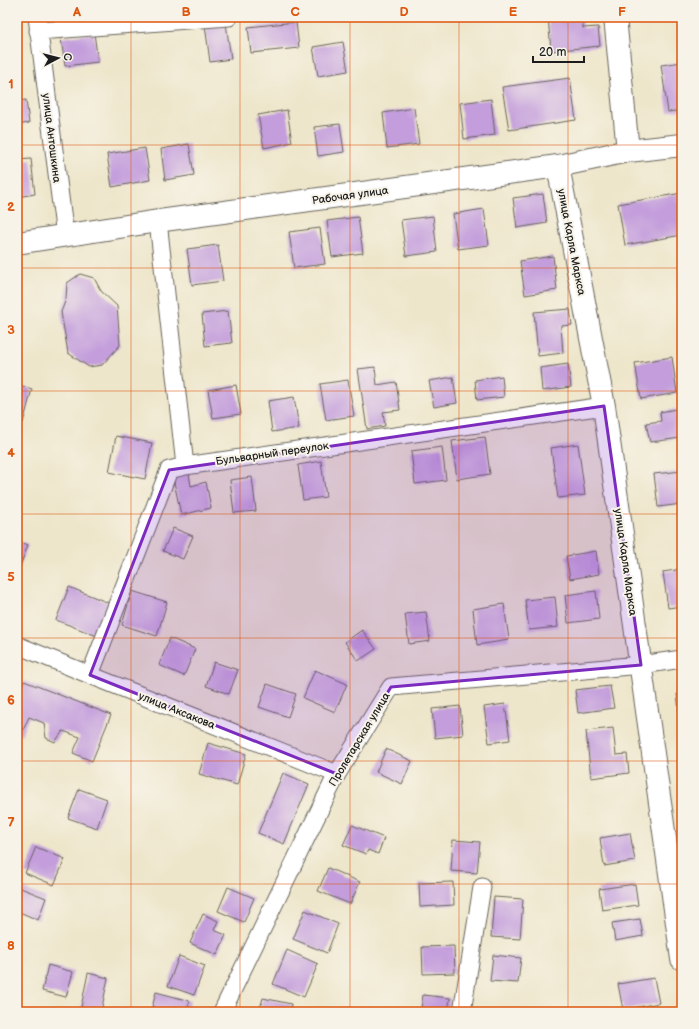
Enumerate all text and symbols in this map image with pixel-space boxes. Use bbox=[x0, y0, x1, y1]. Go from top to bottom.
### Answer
text: A bbox=[72, 4, 81, 20]
text: B bbox=[181, 4, 191, 20]
text: C bbox=[290, 4, 300, 20]
text: D bbox=[399, 4, 409, 20]
text: E bbox=[509, 4, 518, 20]
text: F bbox=[618, 4, 626, 20]
north arrow bbox=[38, 38, 78, 78]
scale bar bbox=[533, 38, 584, 64]
text: 20 m bbox=[539, 45, 566, 60]
text: С bbox=[61, 52, 74, 62]
text: 1 bbox=[8, 76, 14, 92]
street label: улица Антошкина bbox=[40, 93, 64, 184]
street label: Рабочая улица bbox=[311, 184, 390, 207]
street label: улица Карла Маркса bbox=[555, 188, 588, 297]
text: 2 bbox=[7, 199, 15, 215]
text: 3 bbox=[7, 322, 15, 338]
street label: Бульварный переулок bbox=[215, 439, 330, 468]
text: 4 bbox=[7, 445, 15, 461]
street label: улица Карла Маркса bbox=[612, 508, 640, 617]
text: 5 bbox=[7, 569, 15, 585]
street label: улица Аксакова bbox=[137, 689, 217, 732]
street label: Пролетарская улица bbox=[326, 690, 393, 789]
text: 6 bbox=[7, 692, 15, 708]
text: 7 bbox=[7, 815, 15, 831]
text: 8 bbox=[7, 938, 15, 954]

